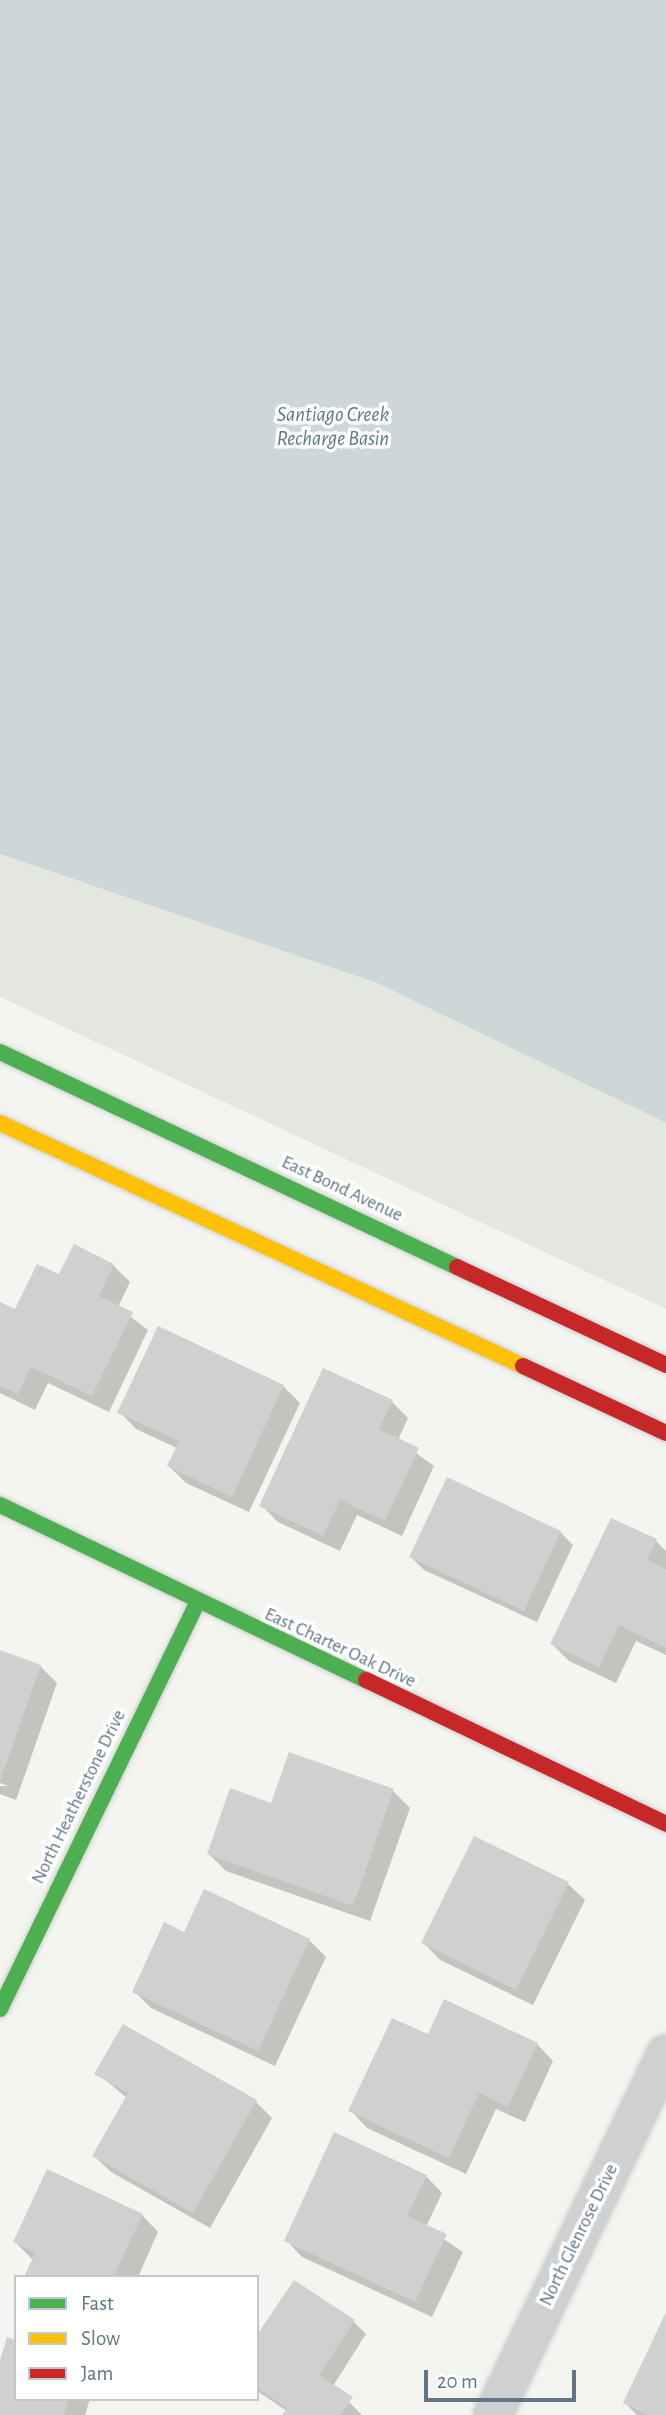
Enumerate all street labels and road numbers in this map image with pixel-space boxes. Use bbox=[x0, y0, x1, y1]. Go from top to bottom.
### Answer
street label: East Bond Avenue bbox=[278, 1151, 406, 1227]
street label: East Charter Oak Drive bbox=[261, 1603, 419, 1693]
street label: North Heatherstone Drive bbox=[27, 1706, 131, 1888]
street label: North Glenrose Drive bbox=[535, 2160, 623, 2310]

